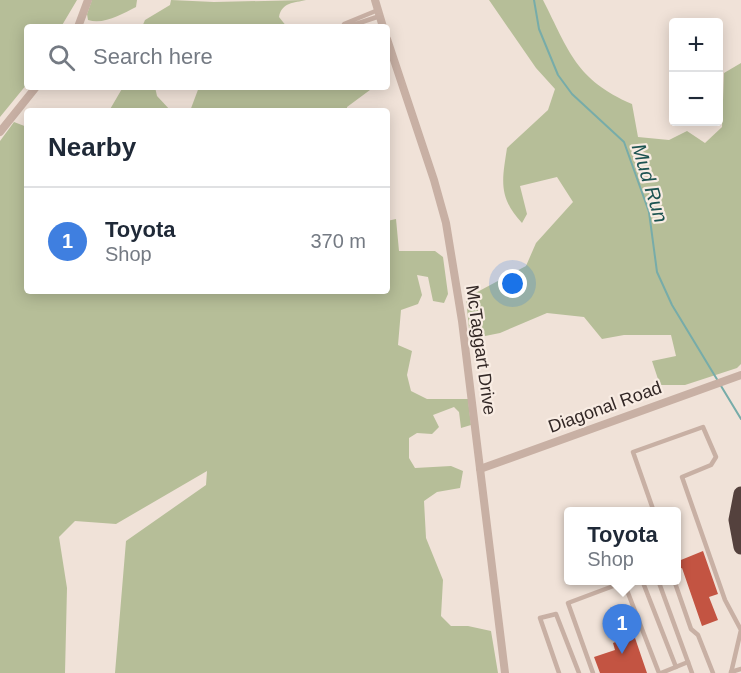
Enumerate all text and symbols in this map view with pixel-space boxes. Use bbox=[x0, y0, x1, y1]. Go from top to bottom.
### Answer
map controls bbox=[669, 18, 723, 126]
button: + bbox=[669, 18, 723, 72]
search box bbox=[24, 24, 390, 90]
icon: search bbox=[45, 41, 78, 74]
text: Search here bbox=[93, 44, 213, 69]
button: − bbox=[669, 72, 723, 126]
text: Nearby bbox=[48, 132, 136, 162]
water label: Mud Run bbox=[628, 141, 672, 225]
text: Toyota bbox=[105, 217, 175, 242]
text: 1 bbox=[62, 230, 73, 252]
text: 370 m bbox=[310, 230, 366, 252]
text: Shop bbox=[105, 243, 152, 265]
your location bbox=[498, 269, 527, 298]
street label: McTaggart Drive bbox=[462, 284, 500, 416]
street label: Diagonal Road bbox=[546, 377, 664, 437]
popup bbox=[564, 507, 681, 585]
text: Toyota bbox=[587, 522, 658, 547]
text: Shop bbox=[587, 548, 634, 570]
pin: 1 bbox=[602, 604, 642, 654]

